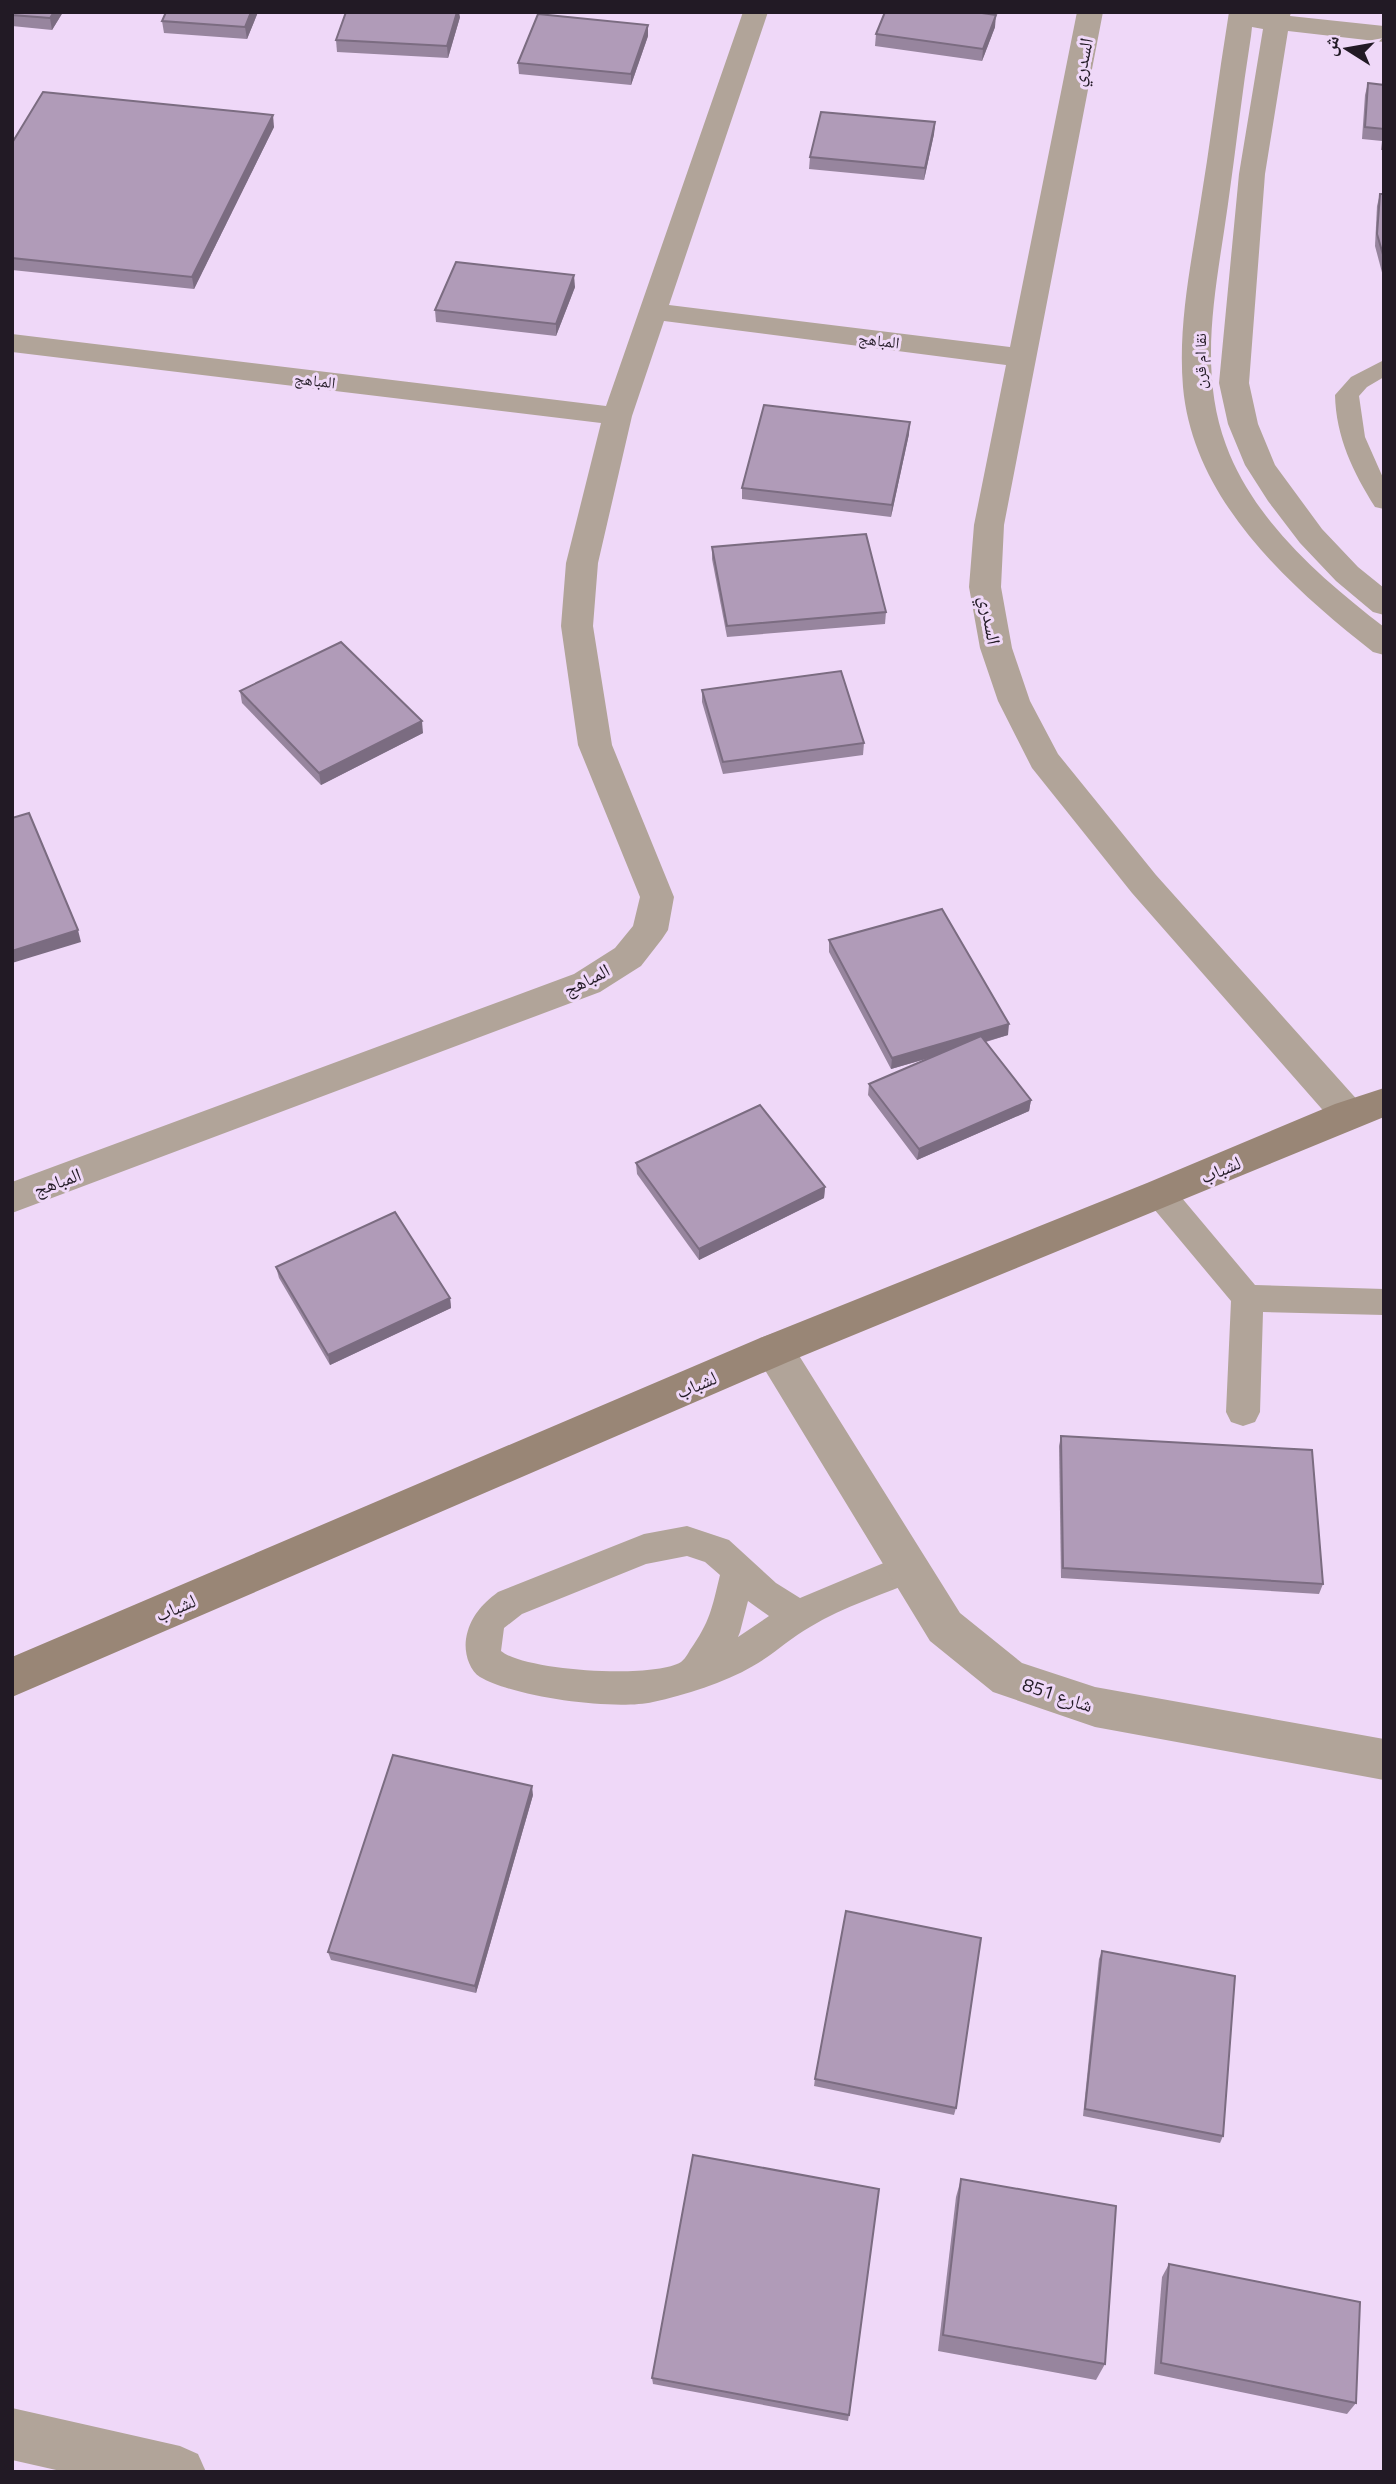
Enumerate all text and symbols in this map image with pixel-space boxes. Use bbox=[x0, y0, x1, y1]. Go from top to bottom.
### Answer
north arrow bbox=[1312, 14, 1382, 84]
text: ش bbox=[1314, 33, 1346, 58]
street label: السدري bbox=[1062, 35, 1102, 89]
street label: المباهج bbox=[857, 326, 901, 354]
street label: نقا ام قرن bbox=[1188, 333, 1212, 389]
street label: المباهج bbox=[293, 366, 337, 394]
street label: السدري bbox=[971, 593, 1010, 647]
street label: المباهج bbox=[558, 955, 614, 1003]
street label: لشباب bbox=[1195, 1148, 1245, 1190]
street label: المباهج bbox=[29, 1159, 85, 1203]
street label: لشباب bbox=[671, 1363, 721, 1405]
street label: لشباب bbox=[150, 1586, 200, 1628]
street label: شارع 851 bbox=[1019, 1669, 1097, 1719]

